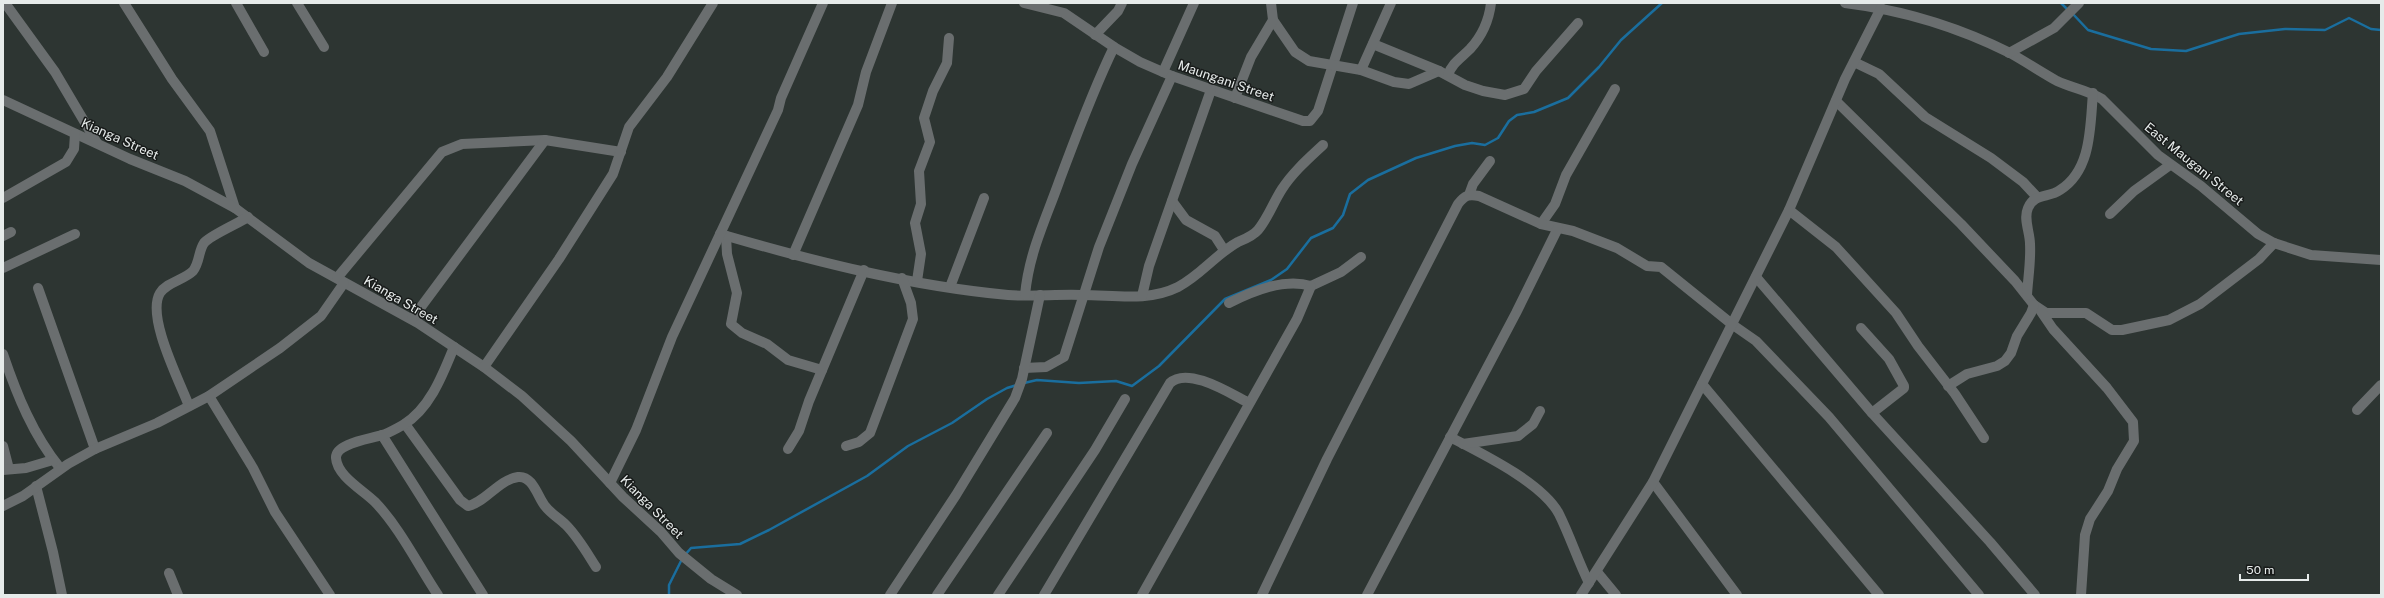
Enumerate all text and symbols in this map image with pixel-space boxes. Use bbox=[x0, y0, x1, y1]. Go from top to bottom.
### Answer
street label: Maungani Street bbox=[1176, 58, 1276, 104]
street label: Kianga Street bbox=[79, 115, 161, 163]
street label: East Maugani Street bbox=[2142, 120, 2246, 208]
street label: Kianga Street bbox=[361, 273, 441, 327]
street label: Kianga Street bbox=[617, 472, 687, 542]
scale bar bbox=[2240, 556, 2308, 582]
text: 50 m bbox=[2246, 563, 2274, 577]

